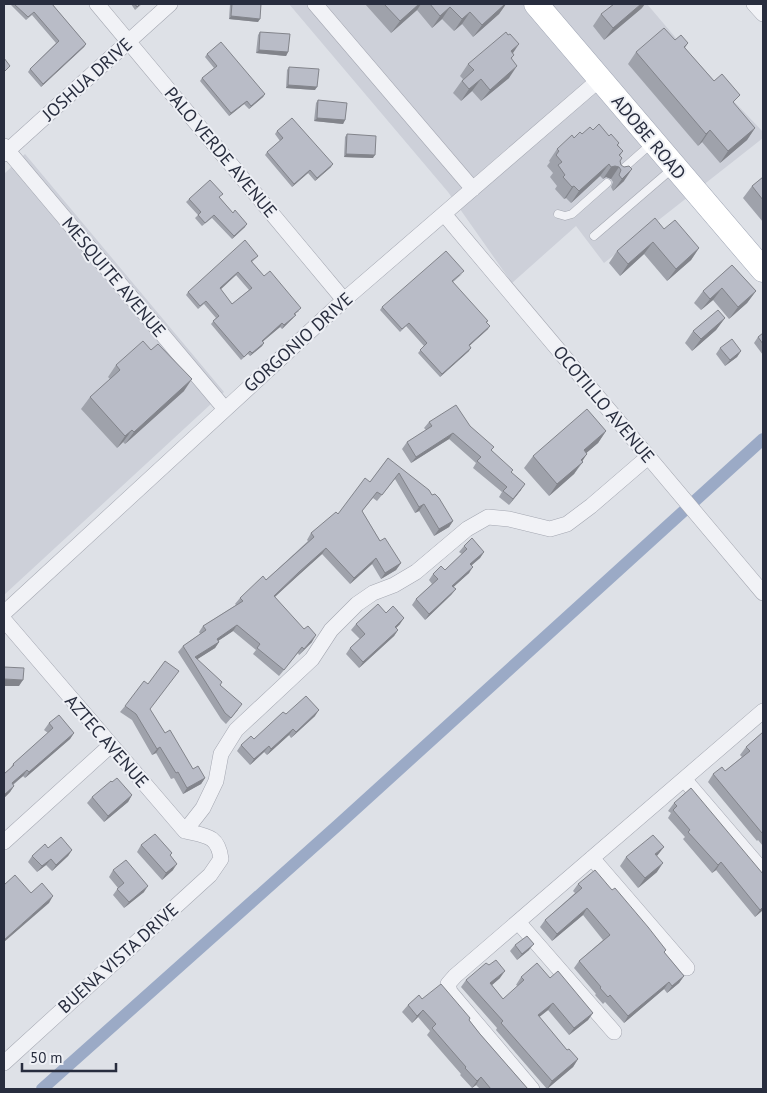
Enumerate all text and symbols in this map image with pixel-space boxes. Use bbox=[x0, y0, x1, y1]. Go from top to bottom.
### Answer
street label: JOSHUA DRIVE bbox=[37, 33, 137, 126]
street label: PALO VERDE AVENUE bbox=[160, 82, 282, 222]
street label: ADOBE ROAD bbox=[607, 90, 691, 184]
street label: MESQUITE AVENUE bbox=[57, 212, 171, 342]
street label: GORGONIO DRIVE bbox=[239, 287, 357, 397]
street label: OCOTILLO AVENUE bbox=[548, 341, 660, 467]
street label: AZTEC AVENUE bbox=[60, 690, 154, 792]
street label: BUENA VISTA DRIVE bbox=[53, 898, 183, 1018]
scale bar bbox=[22, 1040, 116, 1072]
text: 50 m bbox=[30, 1048, 63, 1067]

